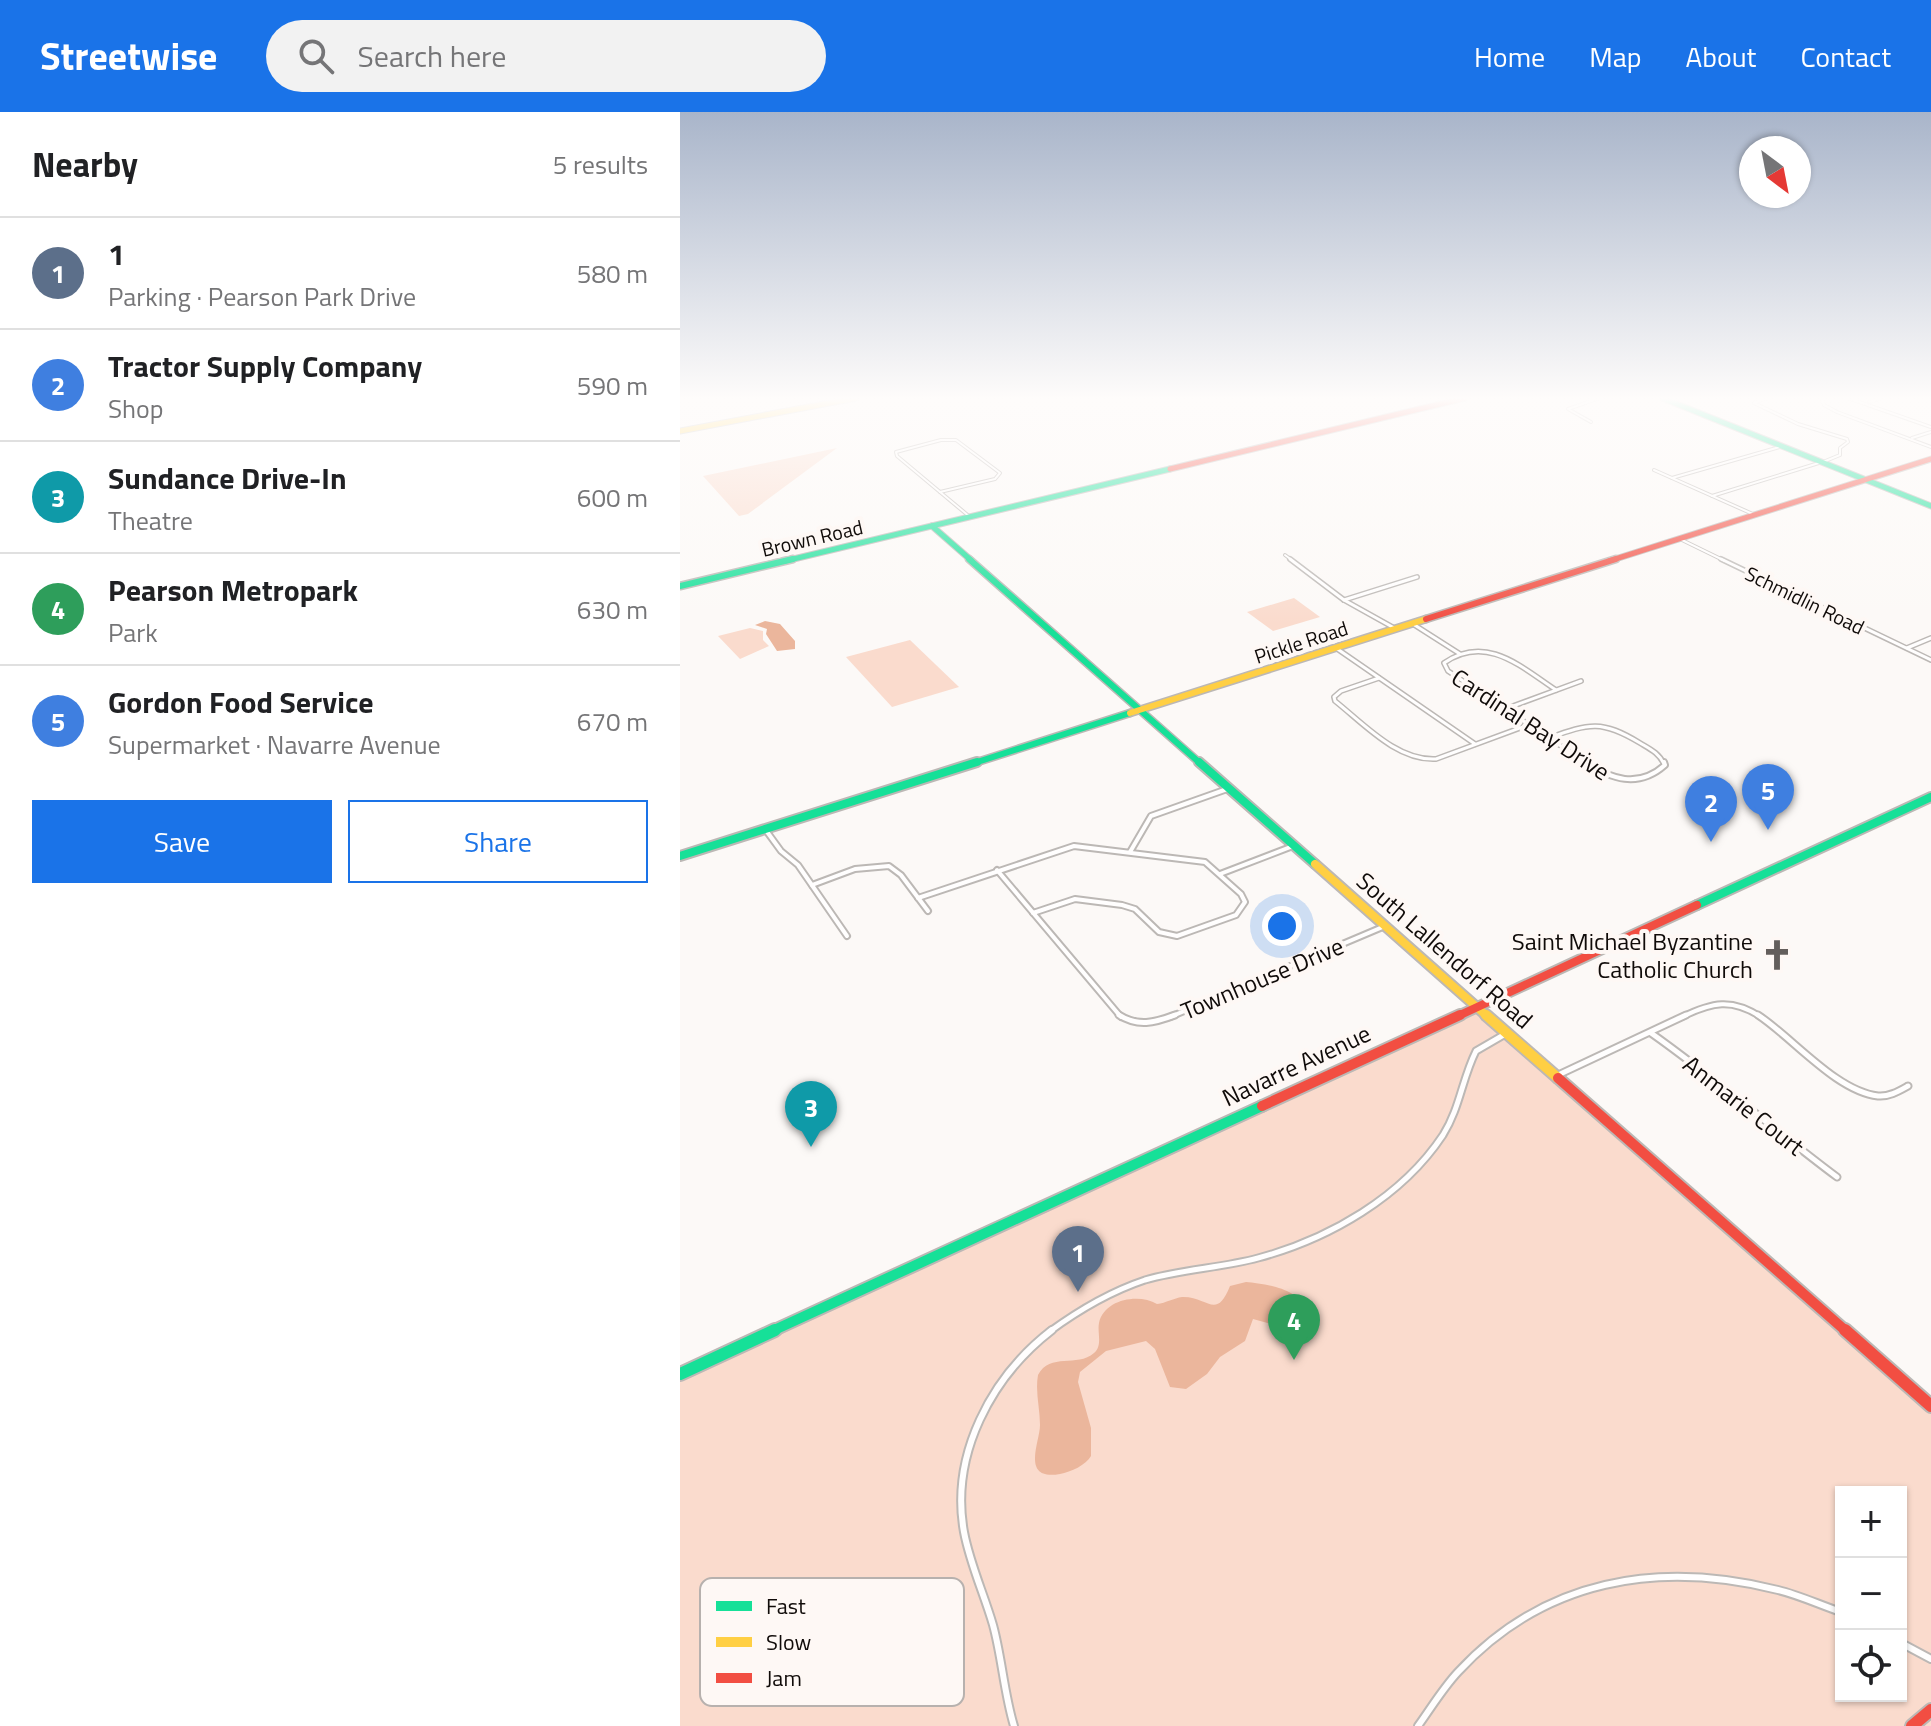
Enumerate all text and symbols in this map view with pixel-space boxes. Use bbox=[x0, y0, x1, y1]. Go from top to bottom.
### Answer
search box bbox=[266, 20, 826, 92]
text: Streetwise bbox=[40, 27, 218, 85]
text: Search here bbox=[358, 33, 506, 79]
icon: search bbox=[294, 34, 338, 78]
text: Home bbox=[1474, 35, 1545, 78]
text: Map bbox=[1589, 35, 1642, 78]
text: About bbox=[1686, 35, 1756, 78]
text: Contact bbox=[1800, 35, 1891, 78]
north arrow bbox=[1739, 136, 1811, 208]
text: Nearby bbox=[32, 138, 138, 190]
text: 5 results bbox=[553, 145, 648, 184]
text: 1 bbox=[108, 231, 125, 277]
text: 1 bbox=[51, 254, 65, 293]
text: 580 m bbox=[577, 254, 648, 293]
text: Parking · Pearson Park Drive bbox=[108, 277, 416, 316]
text: Tractor Supply Company bbox=[108, 343, 422, 389]
text: 2 bbox=[51, 366, 65, 405]
text: 590 m bbox=[577, 366, 648, 405]
text: Shop bbox=[108, 389, 163, 428]
text: Sundance Drive-In bbox=[108, 455, 347, 501]
text: 3 bbox=[51, 478, 65, 517]
text: 600 m bbox=[577, 478, 648, 517]
text: Theatre bbox=[108, 501, 193, 540]
street label: Brown Road bbox=[758, 511, 866, 565]
street label: Schmidlin Road bbox=[1740, 558, 1870, 642]
text: Pearson Metropark bbox=[108, 567, 358, 613]
text: 4 bbox=[51, 590, 65, 629]
text: 630 m bbox=[577, 590, 648, 629]
street label: Pickle Road bbox=[1250, 612, 1352, 672]
text: Park bbox=[108, 613, 158, 652]
street label: Cardinal Bay Drive bbox=[1445, 659, 1617, 789]
text: Gordon Food Service bbox=[108, 679, 374, 725]
text: 5 bbox=[51, 702, 65, 741]
text: 670 m bbox=[577, 702, 648, 741]
text: Supermarket · Navarre Avenue bbox=[108, 725, 441, 764]
pin: 5 bbox=[1742, 764, 1794, 830]
pin: 2 bbox=[1685, 776, 1737, 842]
button: Save bbox=[32, 800, 332, 883]
button: Share bbox=[348, 800, 648, 883]
street label: South Lallendorf Road bbox=[1349, 863, 1541, 1037]
your location bbox=[1262, 906, 1302, 946]
place label: Saint Michael Byzantine Catholic Church bbox=[1512, 923, 1753, 987]
street label: Townhouse Drive bbox=[1175, 928, 1349, 1028]
church icon: Saint Michael Byzantine Catholic Church bbox=[1760, 938, 1794, 972]
street label: Navarre Avenue bbox=[1216, 1015, 1376, 1115]
street label: Anmarie Court bbox=[1676, 1046, 1813, 1164]
pin: 3 bbox=[785, 1081, 837, 1147]
pin: 1 bbox=[1052, 1226, 1104, 1292]
pin: 4 bbox=[1268, 1294, 1320, 1360]
map controls bbox=[1835, 1486, 1907, 1702]
button: + bbox=[1835, 1486, 1907, 1558]
button: − bbox=[1835, 1558, 1907, 1630]
legend bbox=[700, 1578, 964, 1706]
text: Fast bbox=[766, 1589, 806, 1623]
text: Slow bbox=[766, 1625, 812, 1659]
button: locate bbox=[1835, 1630, 1907, 1702]
text: Jam bbox=[766, 1661, 802, 1695]

